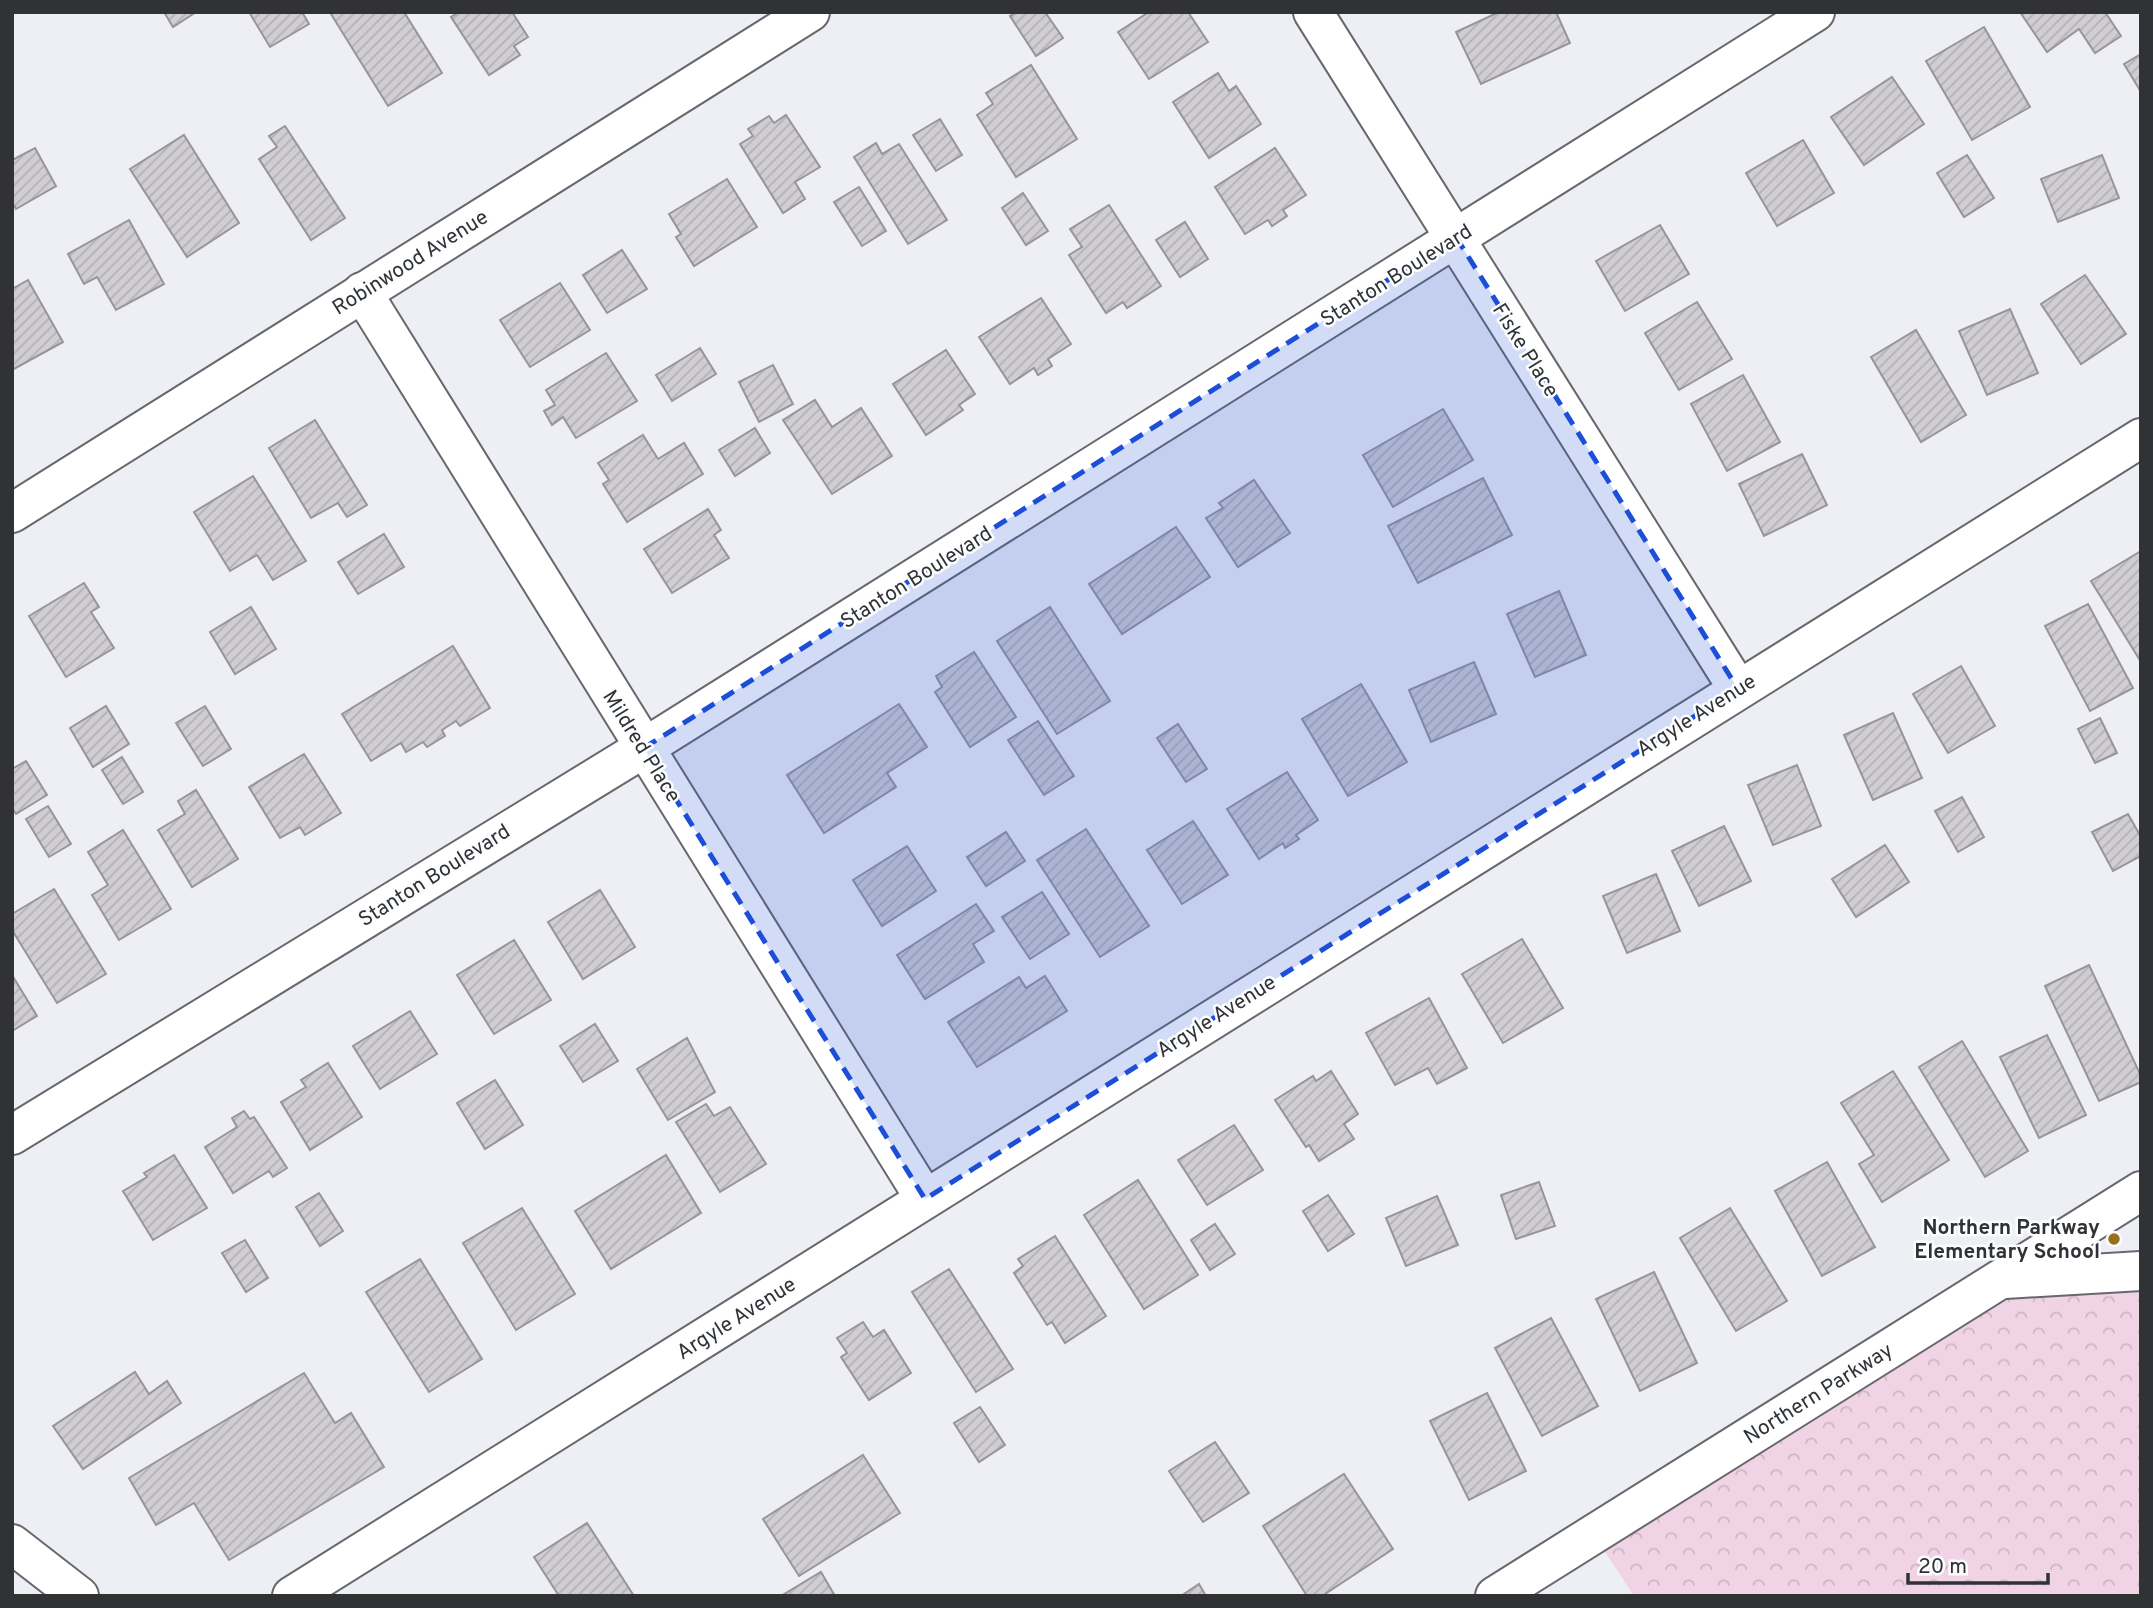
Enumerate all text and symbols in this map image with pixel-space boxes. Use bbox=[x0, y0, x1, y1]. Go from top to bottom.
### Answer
street label: Robinwood Avenue bbox=[328, 204, 494, 322]
street label: Stanton Boulevard bbox=[1316, 219, 1478, 334]
street label: Fiske Place bbox=[1485, 299, 1564, 403]
street label: Stanton Boulevard bbox=[836, 521, 998, 636]
street label: Argyle Avenue bbox=[1632, 669, 1762, 764]
street label: Mildred Place bbox=[595, 686, 686, 808]
street label: Stanton Boulevard bbox=[354, 819, 516, 934]
street label: Argyle Avenue bbox=[1152, 970, 1282, 1065]
place label: Northern Parkway Elementary School bbox=[1914, 1215, 2100, 1266]
marker: Northern Parkway Elementary School bbox=[2106, 1231, 2122, 1247]
street label: Argyle Avenue bbox=[672, 1272, 802, 1367]
street label: Northern Parkway bbox=[1739, 1338, 1898, 1451]
scale bar bbox=[1908, 1542, 2048, 1586]
text: 20 m bbox=[1918, 1554, 1967, 1581]

